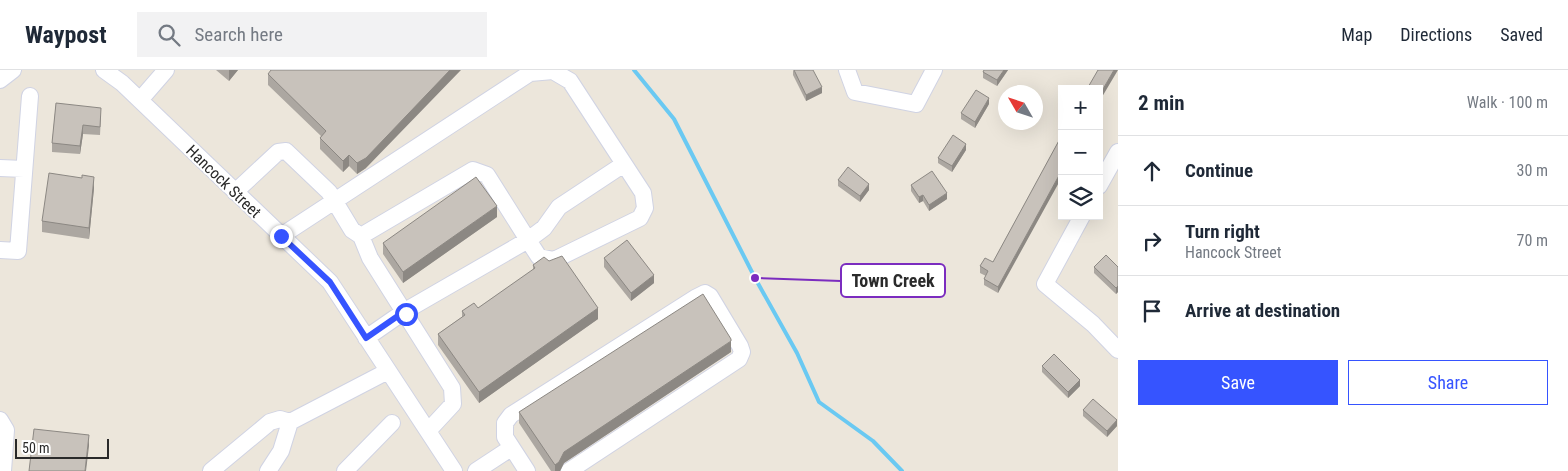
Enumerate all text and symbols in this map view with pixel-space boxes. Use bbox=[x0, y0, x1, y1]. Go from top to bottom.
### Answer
search box bbox=[137, 12, 487, 57]
text: Waypost bbox=[25, 21, 107, 49]
icon: search bbox=[155, 21, 183, 49]
text: Search here bbox=[195, 23, 283, 46]
text: Map bbox=[1341, 24, 1372, 45]
text: Directions bbox=[1400, 24, 1472, 45]
text: Saved bbox=[1500, 24, 1543, 45]
north arrow bbox=[998, 85, 1043, 130]
map controls bbox=[1058, 85, 1103, 220]
button: + bbox=[1058, 85, 1103, 130]
text: 2 min bbox=[1138, 91, 1185, 115]
text: Walk · 100 m bbox=[1467, 93, 1548, 112]
button: − bbox=[1058, 130, 1103, 175]
street label: Hancock Street bbox=[182, 141, 265, 222]
icon: ahead bbox=[1138, 157, 1166, 185]
text: Continue bbox=[1185, 159, 1253, 182]
text: 30 m bbox=[1516, 161, 1548, 180]
button: layers bbox=[1058, 175, 1103, 220]
text: Turn right bbox=[1185, 220, 1260, 243]
route end bbox=[270, 225, 293, 248]
icon: right bbox=[1138, 227, 1166, 255]
text: 70 m bbox=[1516, 231, 1548, 250]
text: Hancock Street bbox=[1185, 243, 1282, 262]
callout: Town Creek bbox=[841, 264, 945, 297]
text: Town Creek bbox=[851, 270, 935, 291]
icon: arrive bbox=[1138, 297, 1166, 325]
text: Arrive at destination bbox=[1185, 299, 1340, 322]
route start bbox=[395, 303, 418, 326]
button: Save bbox=[1138, 360, 1338, 405]
button: Share bbox=[1348, 360, 1548, 405]
scale bar bbox=[15, 436, 109, 459]
text: 50 m bbox=[22, 440, 50, 456]

